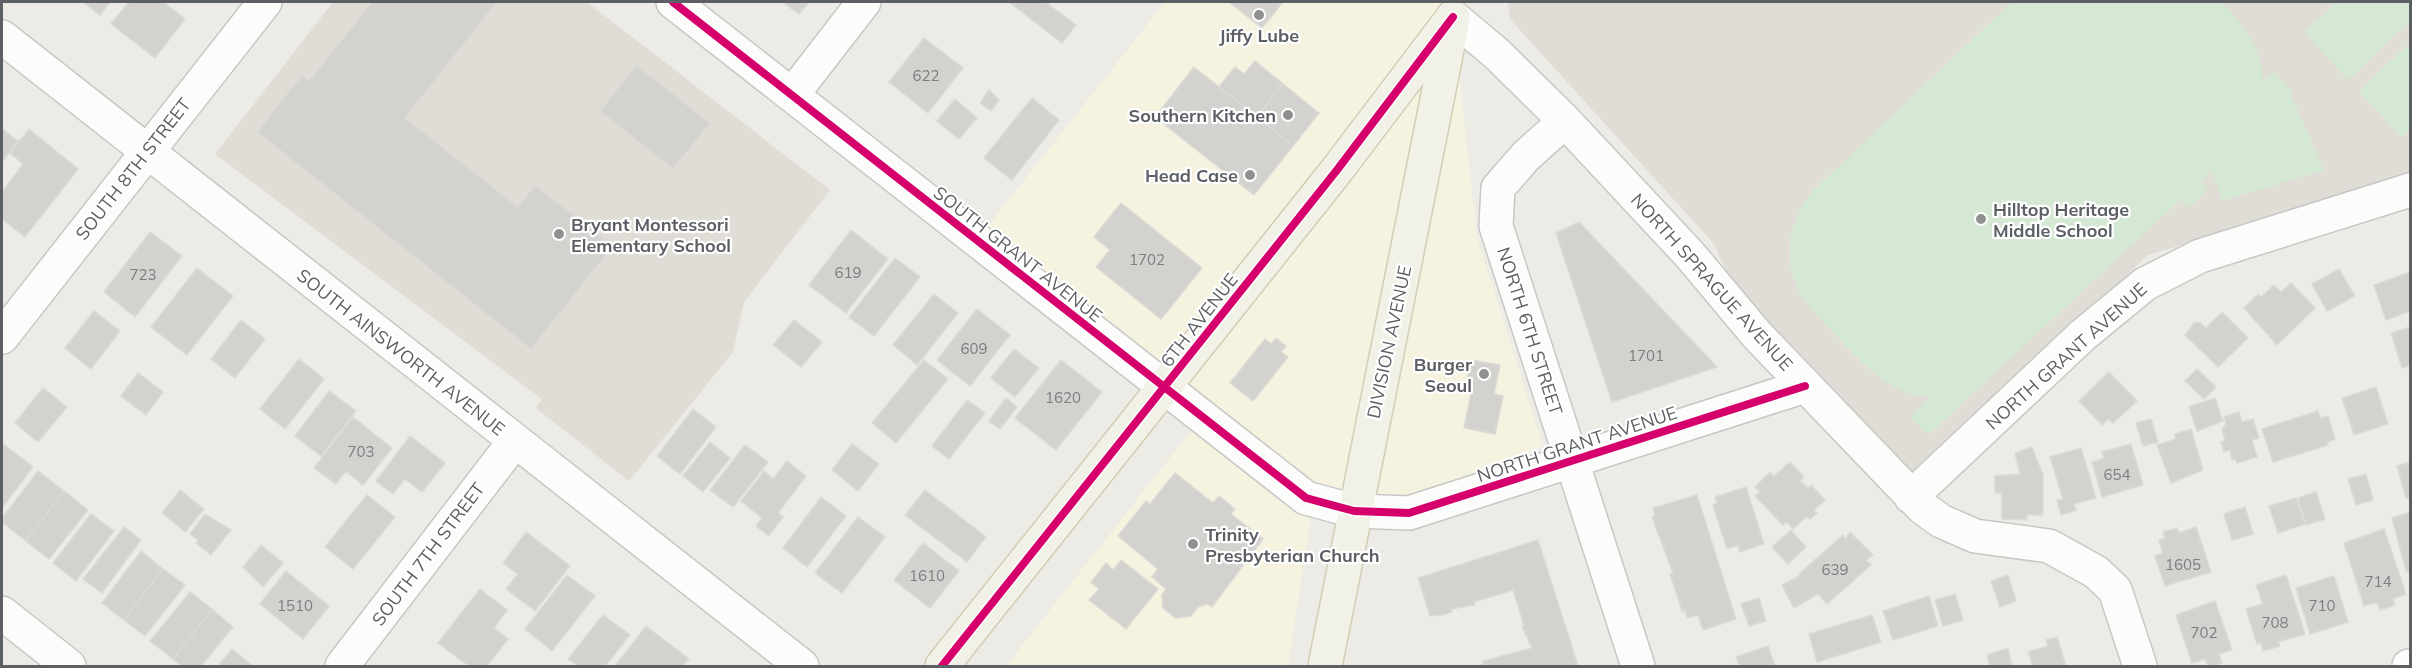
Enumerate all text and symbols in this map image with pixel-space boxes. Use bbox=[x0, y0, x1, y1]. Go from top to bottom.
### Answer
marker: Jiffy Lube bbox=[1252, 8, 1266, 22]
place label: Jiffy Lube bbox=[1219, 24, 1299, 47]
house number: 622 bbox=[912, 66, 940, 85]
street label: SOUTH 8TH STREET bbox=[70, 93, 196, 245]
place label: Southern Kitchen bbox=[1129, 104, 1276, 127]
marker: Southern Kitchen bbox=[1281, 108, 1295, 122]
place label: Head Case bbox=[1145, 164, 1238, 187]
marker: Head Case bbox=[1243, 168, 1257, 182]
street label: SOUTH GRANT AVENUE bbox=[929, 181, 1107, 327]
street label: NORTH SPRAGUE AVENUE bbox=[1626, 188, 1798, 376]
place label: Hilltop Heritage Middle School bbox=[1993, 198, 2129, 242]
marker: Hilltop Heritage Middle School bbox=[1974, 212, 1988, 226]
place label: Bryant Montessori Elementary School bbox=[571, 213, 731, 257]
marker: Bryant Montessori Elementary School bbox=[552, 227, 566, 241]
street label: NORTH 6TH STREET bbox=[1492, 244, 1568, 418]
house number: 1702 bbox=[1129, 250, 1165, 269]
house number: 619 bbox=[834, 263, 862, 282]
street label: DIVISION AVENUE bbox=[1362, 263, 1416, 421]
street label: SOUTH AINSWORTH AVENUE bbox=[292, 264, 510, 440]
house number: 723 bbox=[129, 265, 157, 284]
street label: 6TH AVENUE bbox=[1155, 269, 1243, 371]
street label: NORTH GRANT AVENUE bbox=[1981, 278, 2151, 434]
house number: 609 bbox=[960, 339, 988, 358]
house number: 1701 bbox=[1628, 346, 1664, 365]
place label: Burger Seoul bbox=[1414, 353, 1473, 397]
marker: Burger Seoul bbox=[1477, 367, 1491, 381]
house number: 1620 bbox=[1045, 388, 1081, 407]
street label: NORTH GRANT AVENUE bbox=[1474, 401, 1680, 487]
house number: 703 bbox=[347, 442, 375, 461]
house number: 654 bbox=[2103, 465, 2131, 484]
street label: SOUTH 7TH STREET bbox=[367, 478, 490, 630]
place label: Trinity Presbyterian Church bbox=[1205, 523, 1380, 567]
marker: Trinity Presbyterian Church bbox=[1186, 537, 1200, 551]
house number: 1605 bbox=[2165, 555, 2201, 574]
house number: 639 bbox=[1821, 560, 1849, 579]
house number: 1610 bbox=[909, 566, 945, 585]
house number: 714 bbox=[2364, 572, 2392, 591]
house number: 1510 bbox=[277, 596, 313, 615]
house number: 710 bbox=[2308, 596, 2336, 615]
house number: 708 bbox=[2261, 613, 2289, 632]
house number: 702 bbox=[2190, 623, 2218, 642]

